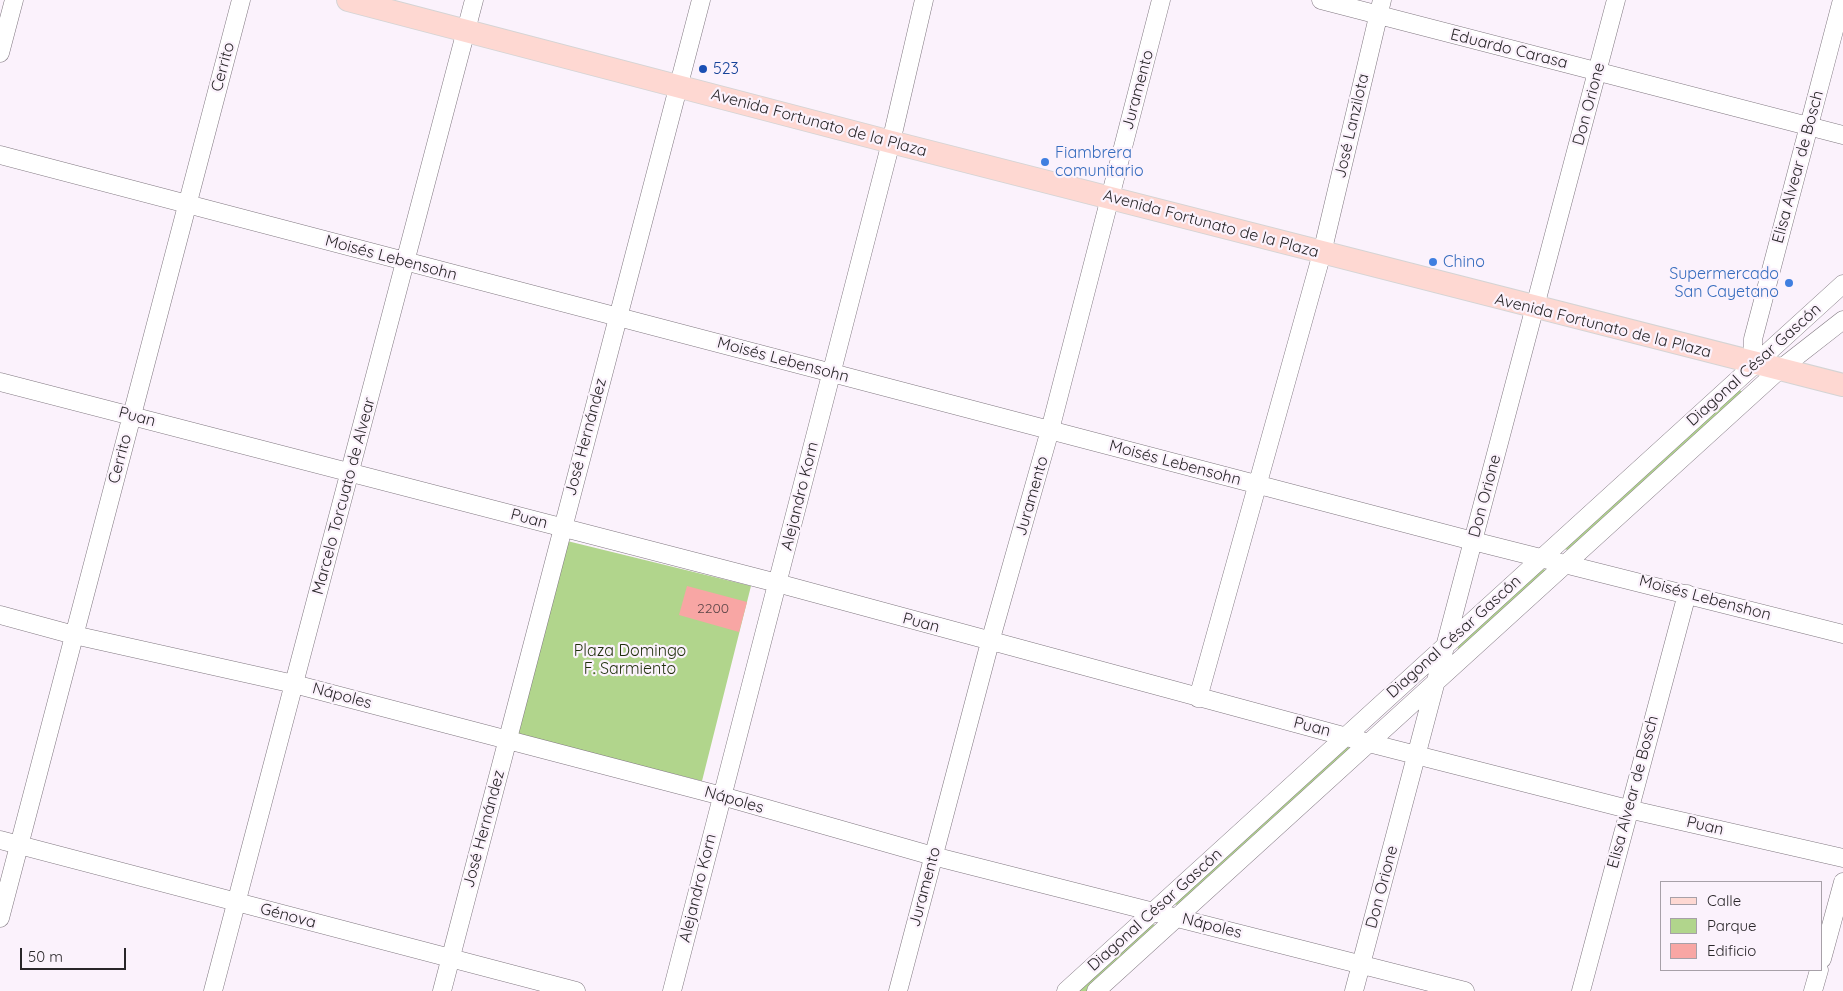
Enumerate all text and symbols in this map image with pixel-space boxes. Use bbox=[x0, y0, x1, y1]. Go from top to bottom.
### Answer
street label: Eduardo Carasa bbox=[1448, 25, 1570, 73]
street label: Cerrito bbox=[207, 40, 239, 94]
street label: Juramento bbox=[1118, 48, 1158, 132]
place label: 523 bbox=[713, 59, 739, 79]
street label: Don Orione bbox=[1569, 61, 1609, 147]
marker: 523 bbox=[697, 63, 709, 75]
street label: José Lanzilota bbox=[1331, 72, 1373, 180]
street label: Avenida Fortunato de la Plaza bbox=[709, 85, 929, 161]
street label: Elisa Alvear de Bosch bbox=[1768, 89, 1828, 245]
place label: Fiambrera comunitario bbox=[1055, 143, 1144, 181]
marker: Fiambrera comunitario bbox=[1039, 156, 1051, 168]
street label: Avenida Fortunato de la Plaza bbox=[1101, 186, 1321, 262]
street label: Moisés Lebensohn bbox=[323, 231, 459, 285]
place label: Chino bbox=[1443, 252, 1485, 272]
marker: Chino bbox=[1427, 256, 1439, 268]
place label: Supermercado San Cayetano bbox=[1669, 264, 1779, 302]
marker: Supermercado San Cayetano bbox=[1783, 277, 1795, 289]
street label: Avenida Fortunato de la Plaza bbox=[1493, 290, 1713, 362]
street label: Diagonal César Gascón bbox=[1683, 300, 1825, 430]
street label: Moisés Lebensohn bbox=[715, 333, 851, 387]
street label: José Hernández bbox=[561, 376, 611, 498]
street label: Marcelo Torcuato de Alvear bbox=[308, 395, 380, 597]
street label: Puan bbox=[116, 403, 158, 431]
street label: Cerrito bbox=[104, 432, 136, 486]
street label: Moisés Lebensohn bbox=[1107, 436, 1243, 490]
street label: Alejandro Korn bbox=[777, 440, 823, 552]
street label: Don Orione bbox=[1465, 453, 1505, 539]
street label: Juramento bbox=[1011, 454, 1053, 538]
street label: Puan bbox=[508, 505, 550, 533]
street label: Moisés Lebenshon bbox=[1637, 571, 1773, 625]
street label: Diagonal César Gascón bbox=[1383, 572, 1525, 702]
house number: 2200 bbox=[697, 601, 729, 617]
street label: Puan bbox=[900, 609, 942, 637]
park label: Plaza Domingo F. Sarmiento bbox=[574, 641, 686, 679]
street label: Nápoles bbox=[310, 679, 374, 713]
street label: Puan bbox=[1291, 713, 1333, 741]
street label: Elisa Alvear de Bosch bbox=[1603, 714, 1663, 870]
street label: José Hernández bbox=[459, 768, 509, 890]
street label: Nápoles bbox=[702, 782, 766, 818]
street label: Puan bbox=[1685, 812, 1725, 840]
street label: Alejandro Korn bbox=[675, 832, 721, 944]
street label: Don Orione bbox=[1362, 844, 1402, 930]
street label: Juramento bbox=[905, 845, 945, 929]
street label: Diagonal César Gascón bbox=[1084, 845, 1226, 975]
legend bbox=[1660, 881, 1823, 971]
text: Calle bbox=[1707, 891, 1741, 910]
street label: Génova bbox=[258, 899, 318, 933]
street label: Nápoles bbox=[1180, 909, 1244, 943]
text: Parque bbox=[1707, 916, 1757, 935]
scale bar bbox=[22, 938, 129, 970]
text: Edificio bbox=[1707, 941, 1756, 960]
text: 50 m bbox=[28, 947, 63, 966]

